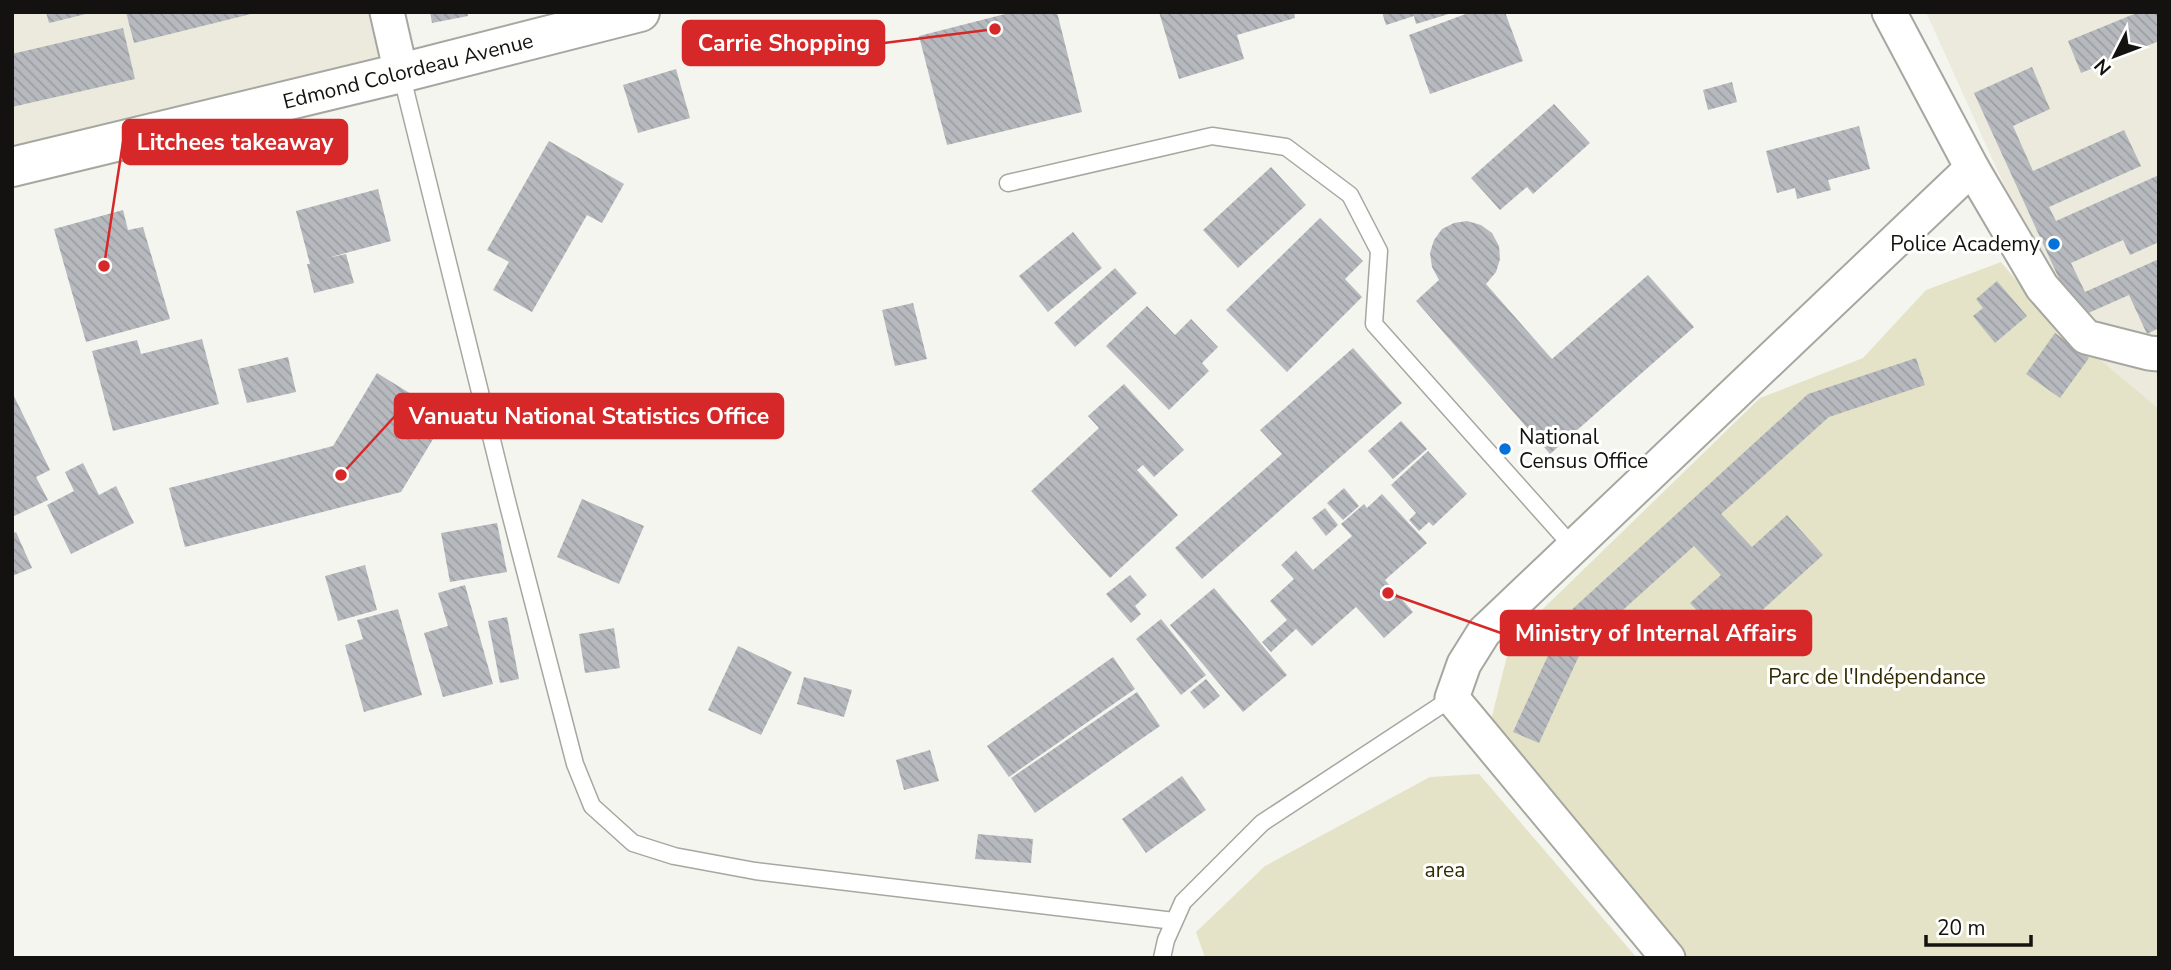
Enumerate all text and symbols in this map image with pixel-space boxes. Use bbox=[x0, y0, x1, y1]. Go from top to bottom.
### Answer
callout: Carrie Shopping bbox=[683, 21, 884, 65]
north arrow bbox=[2080, 21, 2150, 91]
street label: Edmond Colordeau Avenue bbox=[280, 26, 536, 116]
text: Carrie Shopping bbox=[698, 28, 870, 59]
text: N bbox=[2089, 53, 2118, 81]
callout: Litchees takeaway bbox=[123, 120, 347, 164]
text: Litchees takeaway bbox=[137, 127, 334, 158]
place label: Police Academy bbox=[1890, 230, 2040, 258]
marker: Police Academy bbox=[2046, 236, 2062, 252]
callout: Vanuatu National Statistics Office bbox=[395, 394, 783, 438]
text: Vanuatu National Statistics Office bbox=[408, 401, 769, 432]
place label: National Census Office bbox=[1519, 423, 1648, 475]
marker: National Census Office bbox=[1497, 441, 1513, 457]
callout: Ministry of Internal Affairs bbox=[1501, 611, 1811, 655]
text: Ministry of Internal Affairs bbox=[1515, 618, 1797, 649]
park label: Parc de l'Indépendance bbox=[1768, 663, 1986, 691]
park label: area bbox=[1425, 856, 1465, 884]
scale bar bbox=[1926, 904, 2031, 948]
text: 20 m bbox=[1937, 914, 1986, 942]

